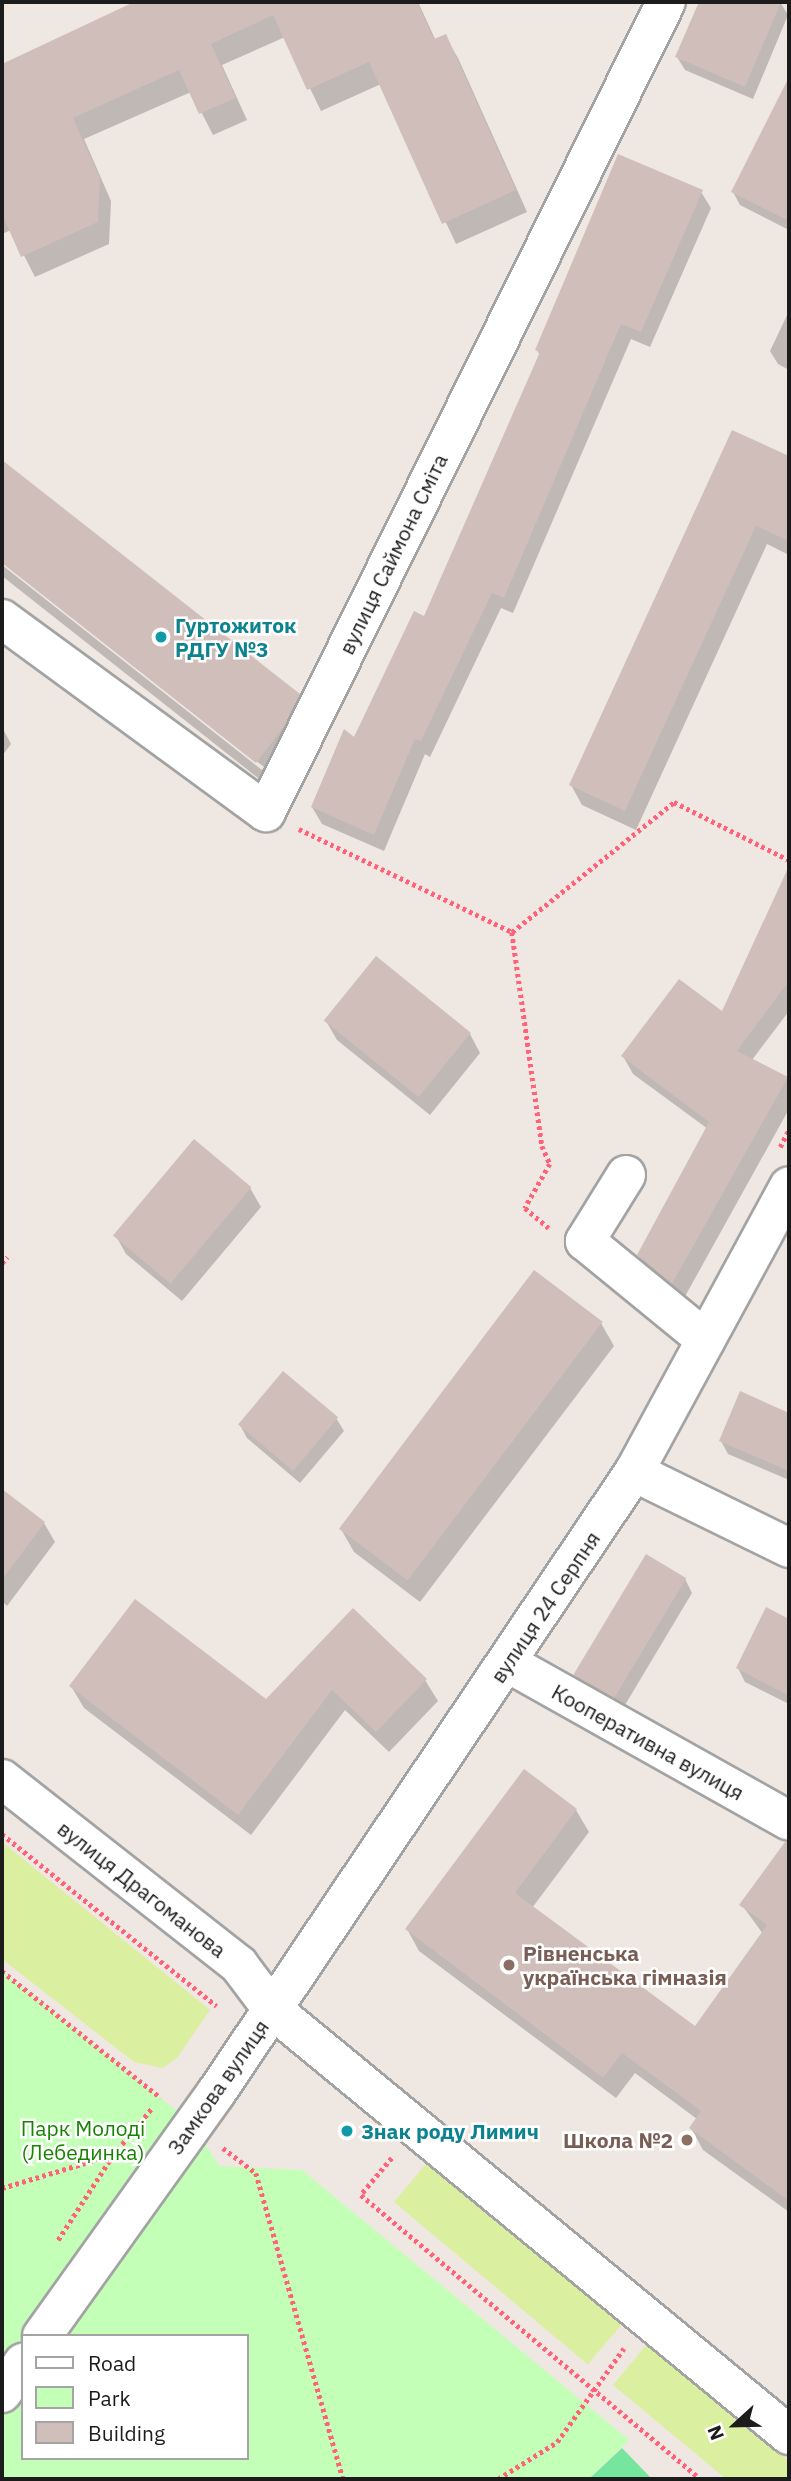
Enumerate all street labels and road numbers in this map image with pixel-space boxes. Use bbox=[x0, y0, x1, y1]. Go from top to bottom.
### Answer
street label: вулиця Саймона Сміта bbox=[333, 450, 453, 658]
street label: вулиця 24 Серпня bbox=[485, 1526, 605, 1688]
street label: Кооперативна вулиця bbox=[548, 1679, 748, 1805]
street label: вулиця Драгоманова bbox=[53, 1815, 231, 1963]
street label: Замкова вулиця bbox=[162, 2015, 274, 2159]

